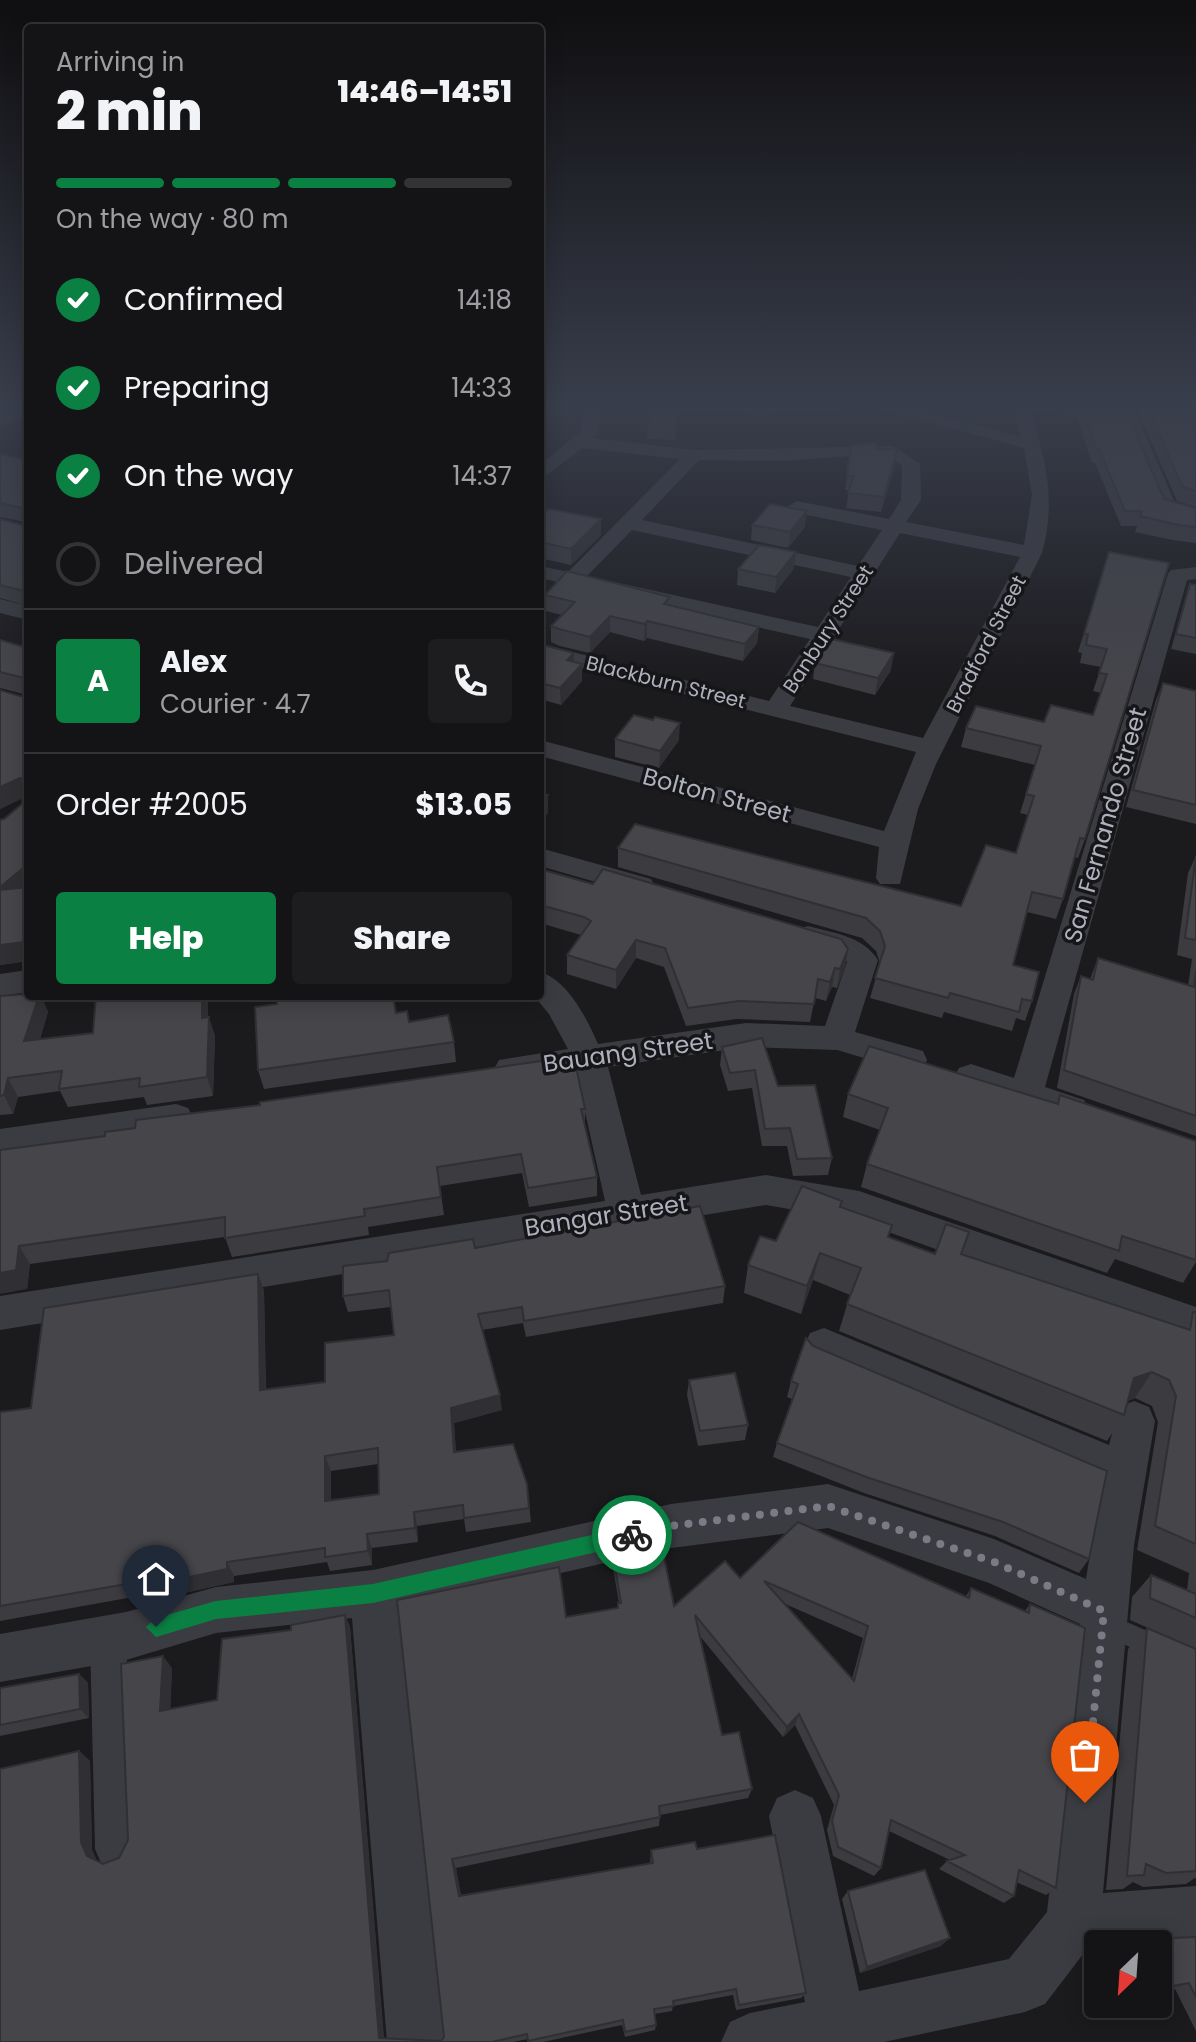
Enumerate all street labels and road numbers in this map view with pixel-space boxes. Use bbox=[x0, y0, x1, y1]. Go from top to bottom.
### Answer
street label: Banbury Street bbox=[776, 560, 880, 698]
street label: Bradford Street bbox=[939, 570, 1033, 718]
street label: Blackburn Street bbox=[583, 649, 749, 715]
street label: San Fernando Street bbox=[1056, 704, 1154, 946]
street label: Bolton Street bbox=[639, 759, 795, 831]
street label: Bauang Street bbox=[541, 1024, 715, 1080]
street label: Bangar Street bbox=[522, 1186, 690, 1244]

